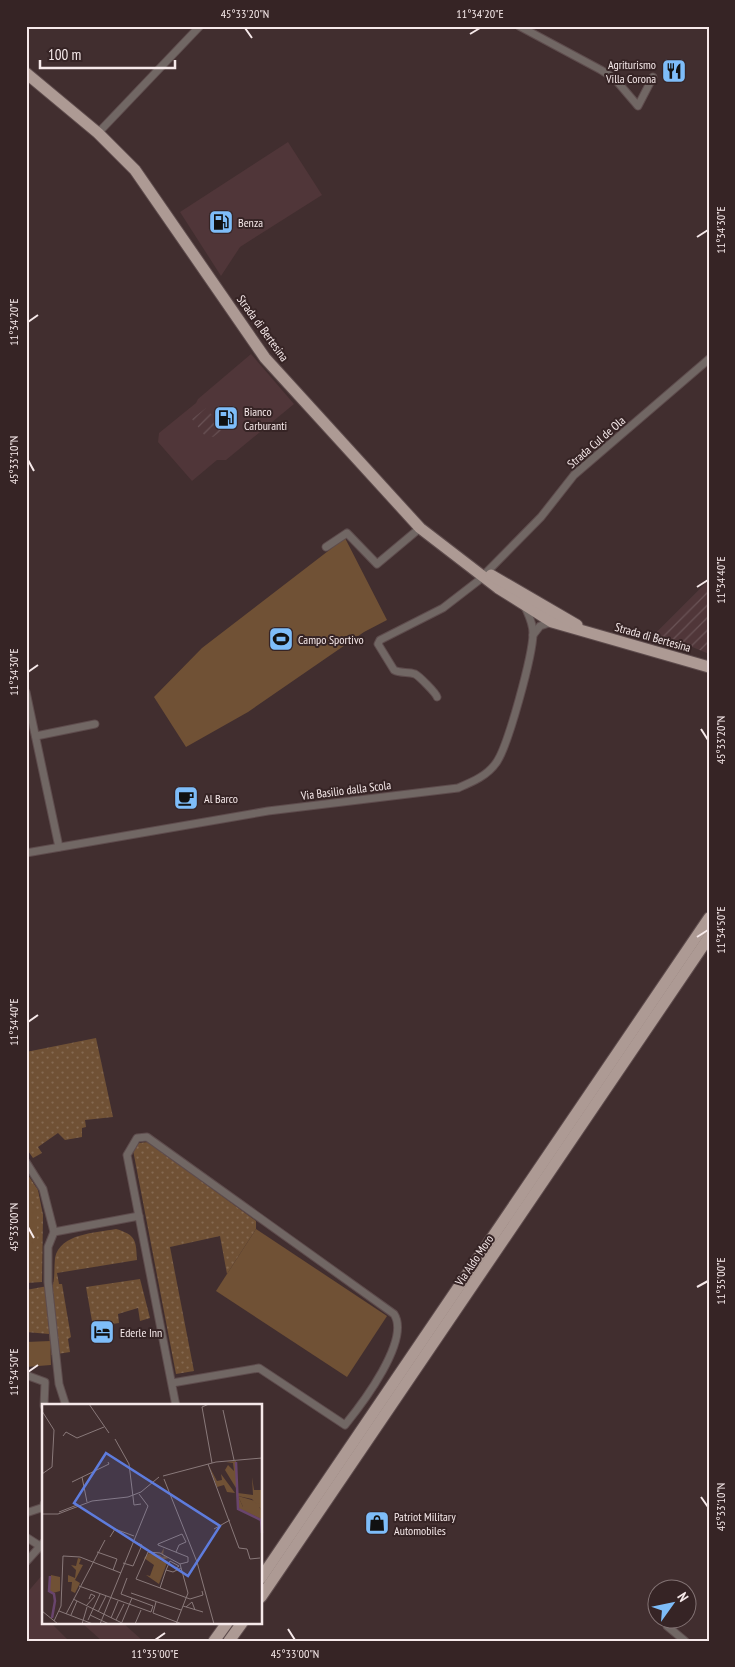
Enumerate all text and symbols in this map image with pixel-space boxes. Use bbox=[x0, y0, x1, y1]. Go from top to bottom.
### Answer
text: 45°33'20"N bbox=[221, 6, 269, 21]
text: 11°34'20"E bbox=[456, 6, 504, 21]
scale bar bbox=[40, 38, 175, 70]
text: 100 m bbox=[48, 45, 81, 64]
place label: Agriturismo Villa Corona bbox=[605, 57, 656, 86]
restaurant icon: Agriturismo Villa Corona bbox=[661, 58, 687, 84]
text: 11°34'30"E bbox=[713, 206, 728, 254]
fuel station icon: Benza bbox=[208, 209, 234, 235]
place label: Benza bbox=[238, 215, 263, 230]
street label: Strada di Bertesina bbox=[234, 292, 292, 364]
text: 11°34'20"E bbox=[6, 298, 21, 346]
place label: Bianco Carburanti bbox=[244, 404, 287, 433]
fuel station icon: Bianco Carburanti bbox=[213, 405, 239, 431]
street label: Strada Cul de Ola bbox=[564, 413, 628, 471]
text: 45°33'10"N bbox=[6, 436, 21, 484]
text: 11°34'40"E bbox=[713, 556, 728, 604]
street label: Strada di Bertesina bbox=[613, 619, 693, 655]
sports icon: Campo Sportivo bbox=[268, 626, 294, 652]
place label: Campo Sportivo bbox=[298, 632, 364, 647]
text: 11°34'30"E bbox=[6, 648, 21, 696]
text: 45°33'20"N bbox=[713, 716, 728, 764]
street label: Via Basilio dalla Scola bbox=[299, 777, 392, 803]
cafe icon: Al Barco bbox=[173, 785, 199, 811]
place label: Al Barco bbox=[204, 791, 238, 806]
text: 11°34'50"E bbox=[713, 906, 728, 954]
text: 11°34'40"E bbox=[6, 998, 21, 1046]
text: 45°33'00"N bbox=[6, 1203, 21, 1251]
street label: Via Aldo Moro bbox=[451, 1232, 496, 1289]
text: 11°35'00"E bbox=[713, 1257, 728, 1305]
hotel icon: Ederle Inn bbox=[89, 1319, 115, 1345]
place label: Ederle Inn bbox=[120, 1325, 162, 1340]
text: 11°34'50"E bbox=[6, 1348, 21, 1396]
inset map bbox=[42, 1404, 262, 1624]
text: 45°33'10"N bbox=[713, 1483, 728, 1531]
place label: Patriot Military Automobiles bbox=[394, 1509, 456, 1538]
shop icon: Patriot Military Automobiles bbox=[364, 1510, 390, 1536]
north arrow bbox=[648, 1580, 698, 1630]
text: N bbox=[673, 1589, 693, 1605]
text: 11°35'00"E bbox=[131, 1646, 179, 1661]
text: 45°33'00"N bbox=[271, 1646, 319, 1661]

